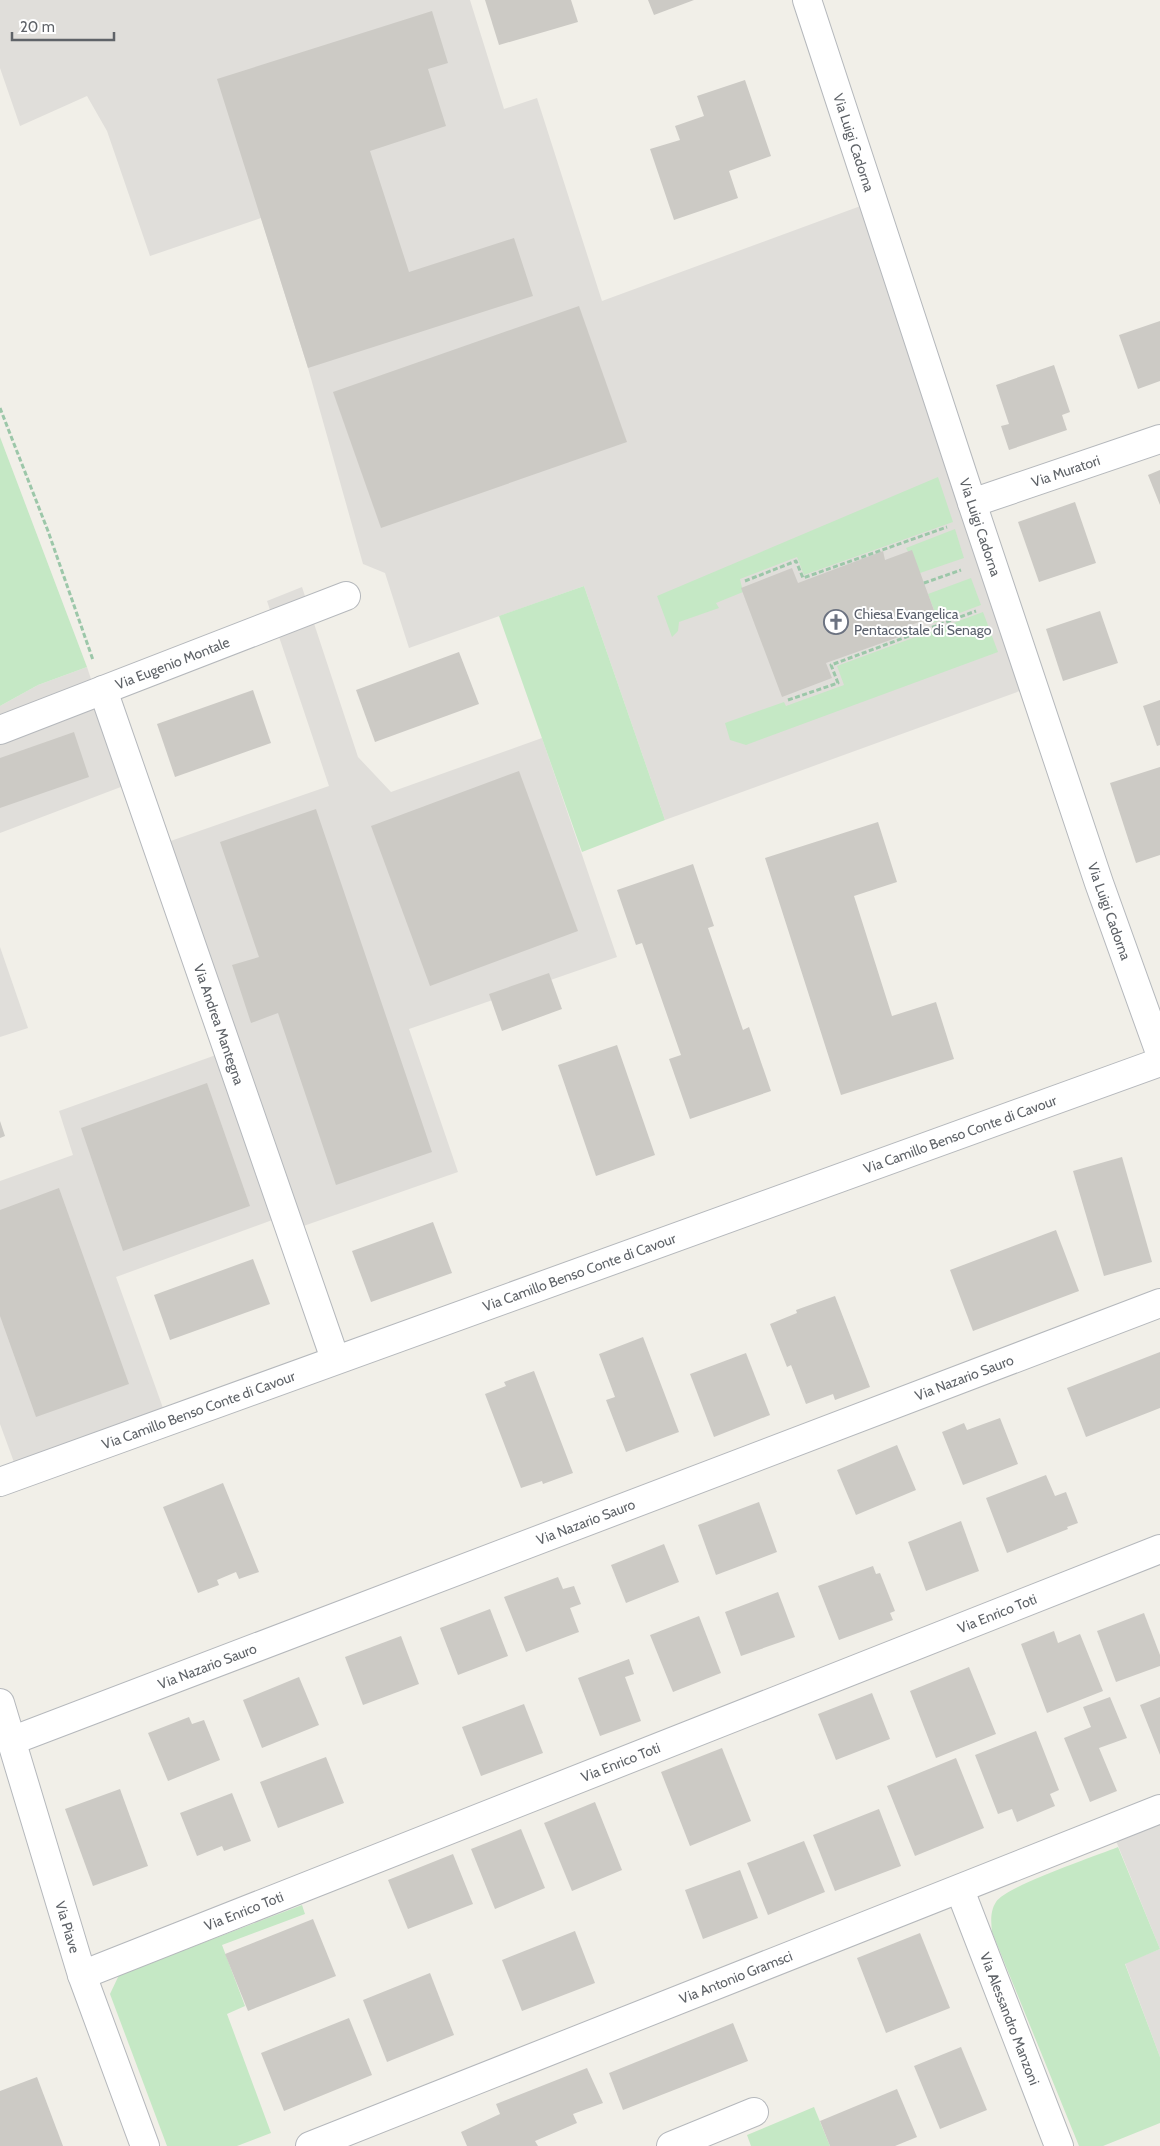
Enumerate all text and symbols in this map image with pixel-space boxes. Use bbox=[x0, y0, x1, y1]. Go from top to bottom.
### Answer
scale bar bbox=[12, 10, 115, 42]
text: 20 m bbox=[20, 18, 55, 36]
street label: Via Luigi Cadorna bbox=[829, 91, 878, 194]
street label: Via Muratori bbox=[1029, 451, 1102, 491]
street label: Via Luigi Cadorna bbox=[955, 476, 1005, 579]
place label: Chiesa Evangelica Pentacostale di Senago bbox=[854, 605, 992, 639]
church icon: Chiesa Evangelica Pentacostale di Senago bbox=[823, 609, 849, 635]
street label: Via Eugenio Montale bbox=[113, 633, 232, 693]
street label: Via Luigi Cadorna bbox=[1084, 860, 1135, 963]
street label: Via Andrea Mantegna bbox=[190, 962, 248, 1088]
street label: Via Camillo Benso Conte di Cavour bbox=[861, 1091, 1060, 1178]
street label: Via Camillo Benso Conte di Cavour bbox=[480, 1229, 679, 1316]
street label: Via Nazario Sauro bbox=[912, 1351, 1016, 1405]
street label: Via Camillo Benso Conte di Cavour bbox=[99, 1367, 298, 1453]
street label: Via Nazario Sauro bbox=[534, 1495, 638, 1549]
street label: Via Enrico Toti bbox=[955, 1590, 1039, 1637]
street label: Via Nazario Sauro bbox=[155, 1639, 259, 1693]
street label: Via Enrico Toti bbox=[578, 1738, 663, 1786]
street label: Via Enrico Toti bbox=[202, 1887, 286, 1935]
street label: Via Piave bbox=[51, 1899, 84, 1955]
street label: Via Antonio Gramsci bbox=[677, 1947, 795, 2008]
street label: Via Alessandro Manzoni bbox=[976, 1950, 1044, 2088]

